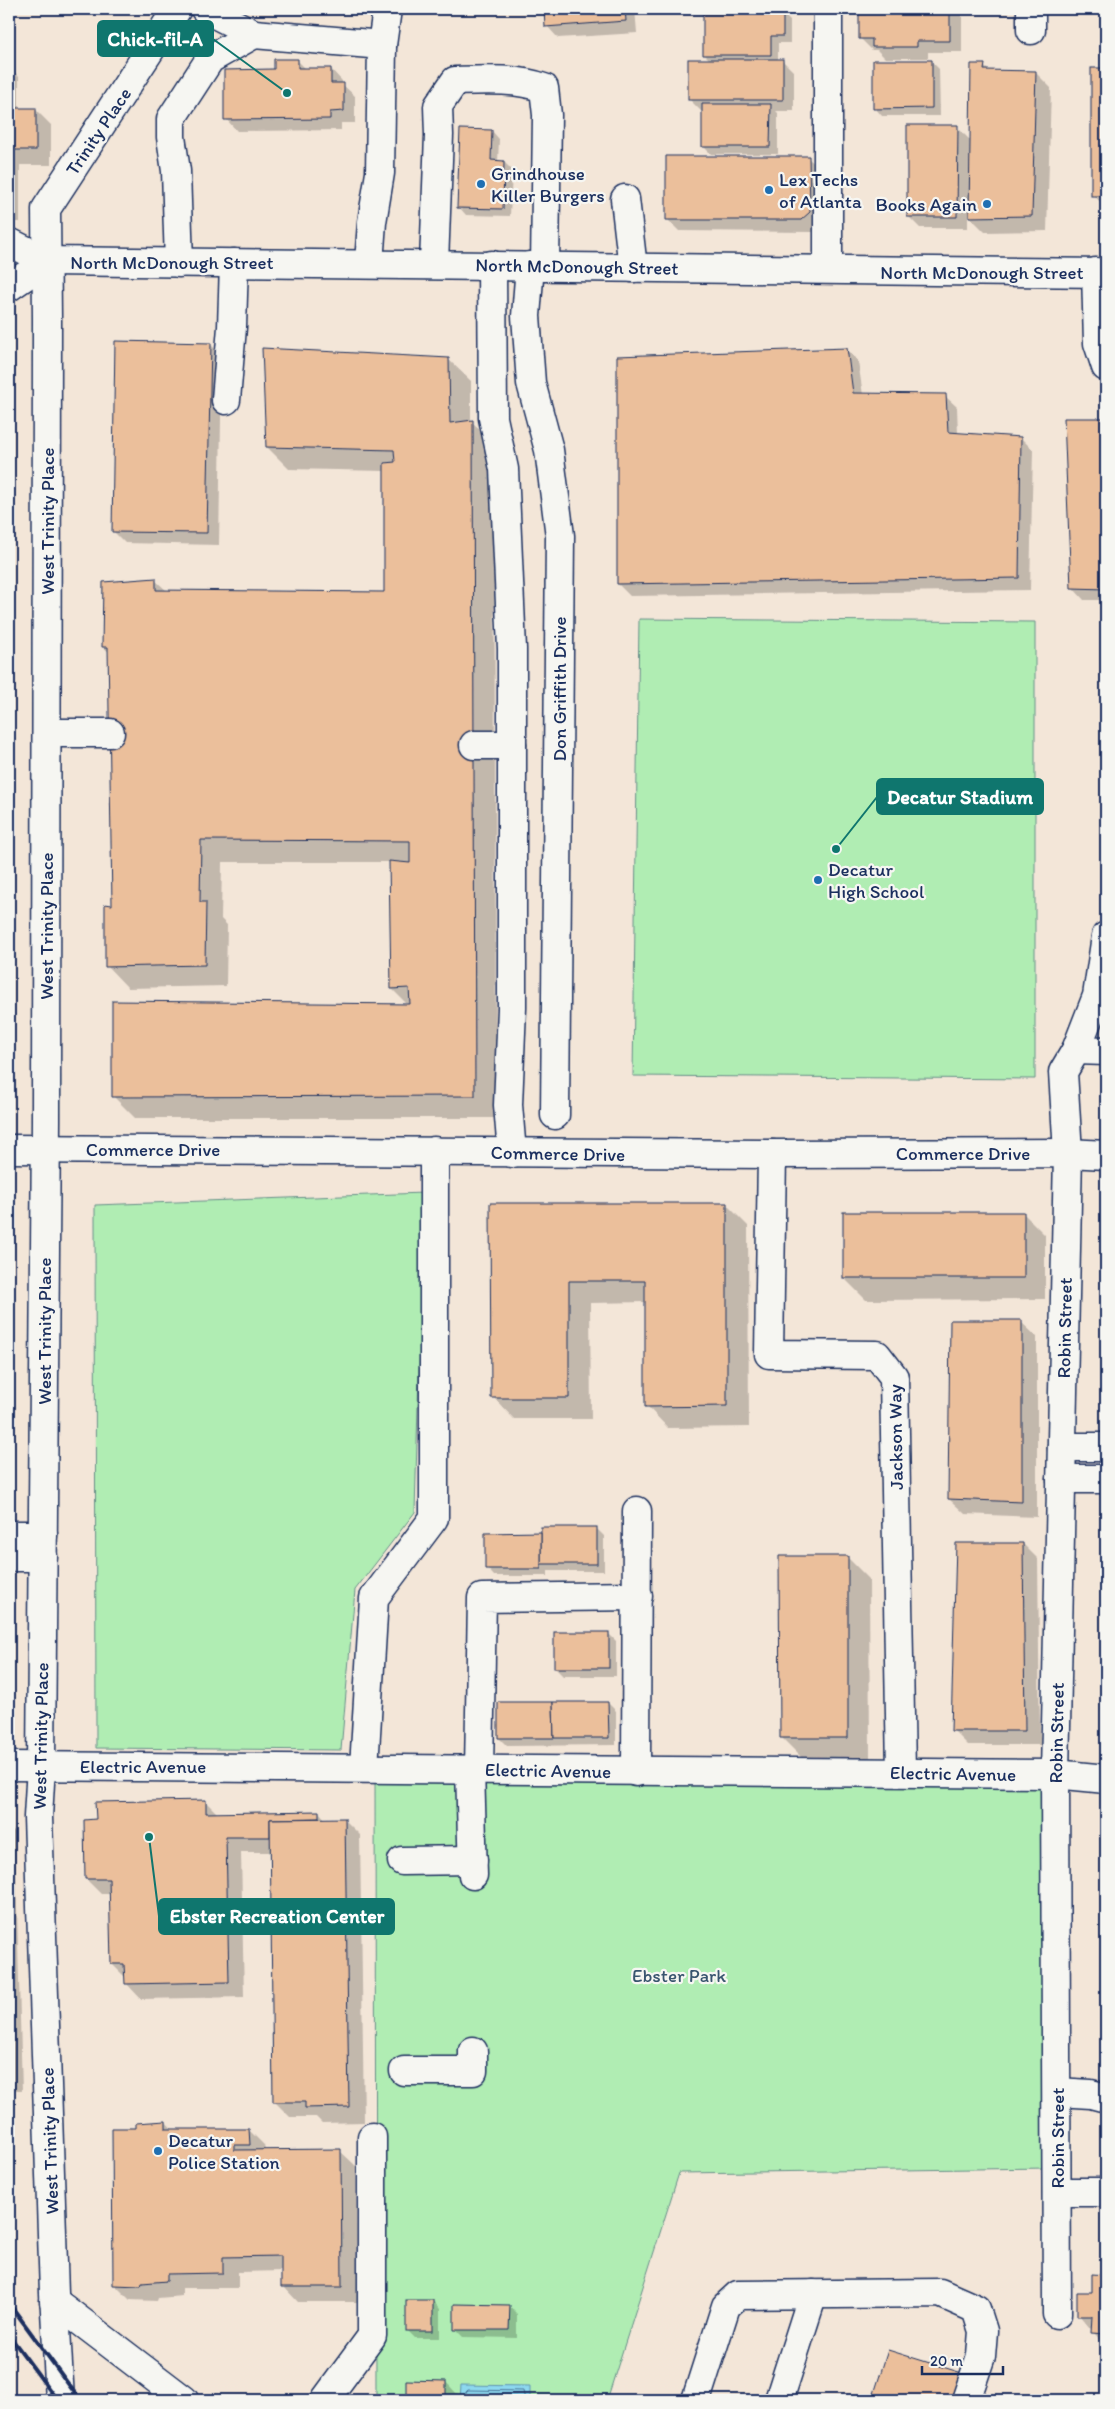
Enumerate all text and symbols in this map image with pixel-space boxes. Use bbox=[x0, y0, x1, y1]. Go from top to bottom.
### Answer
callout: Chick-fil-A bbox=[98, 21, 213, 56]
text: Chick-fil-A bbox=[107, 27, 203, 51]
street label: Trinity Place bbox=[61, 83, 136, 180]
place label: Grindhouse Killer Burgers bbox=[491, 162, 605, 207]
place label: Lex Techs of Atlanta bbox=[779, 168, 862, 213]
marker: Grindhouse Killer Burgers bbox=[475, 178, 487, 190]
marker: Lex Techs of Atlanta bbox=[763, 184, 775, 196]
place label: Books Again bbox=[875, 193, 977, 216]
marker: Books Again bbox=[981, 198, 993, 210]
street label: North McDonough Street bbox=[70, 251, 274, 274]
street label: North McDonough Street bbox=[475, 253, 679, 280]
street label: North McDonough Street bbox=[880, 261, 1084, 284]
street label: West Trinity Place bbox=[36, 447, 59, 595]
street label: Don Griffith Drive bbox=[548, 616, 571, 762]
callout: Decatur Stadium bbox=[877, 779, 1043, 814]
text: Decatur Stadium bbox=[887, 785, 1033, 809]
street label: West Trinity Place bbox=[35, 852, 58, 1000]
place label: Decatur High School bbox=[828, 858, 925, 903]
marker: Decatur High School bbox=[812, 874, 824, 886]
street label: Commerce Drive bbox=[86, 1138, 220, 1161]
street label: Commerce Drive bbox=[491, 1141, 625, 1166]
street label: Commerce Drive bbox=[896, 1142, 1030, 1165]
street label: West Trinity Place bbox=[33, 1257, 56, 1405]
street label: Robin Street bbox=[1052, 1277, 1077, 1379]
street label: Jackson Way bbox=[883, 1384, 908, 1490]
street label: West Trinity Place bbox=[28, 1662, 53, 1810]
street label: Robin Street bbox=[1044, 1682, 1069, 1784]
street label: Electric Avenue bbox=[80, 1755, 206, 1778]
street label: Electric Avenue bbox=[485, 1758, 611, 1783]
street label: Electric Avenue bbox=[890, 1761, 1016, 1786]
callout: Ebster Recreation Center bbox=[159, 1899, 394, 1934]
text: Ebster Recreation Center bbox=[170, 1904, 385, 1928]
park label: Ebster Park bbox=[632, 1964, 726, 1987]
street label: West Trinity Place bbox=[35, 2067, 64, 2215]
street label: Robin Street bbox=[1046, 2088, 1069, 2188]
place label: Decatur Police Station bbox=[168, 2129, 280, 2174]
marker: Decatur Police Station bbox=[152, 2145, 164, 2157]
scale bar bbox=[922, 2344, 1004, 2376]
text: 20 m bbox=[930, 2352, 964, 2370]

